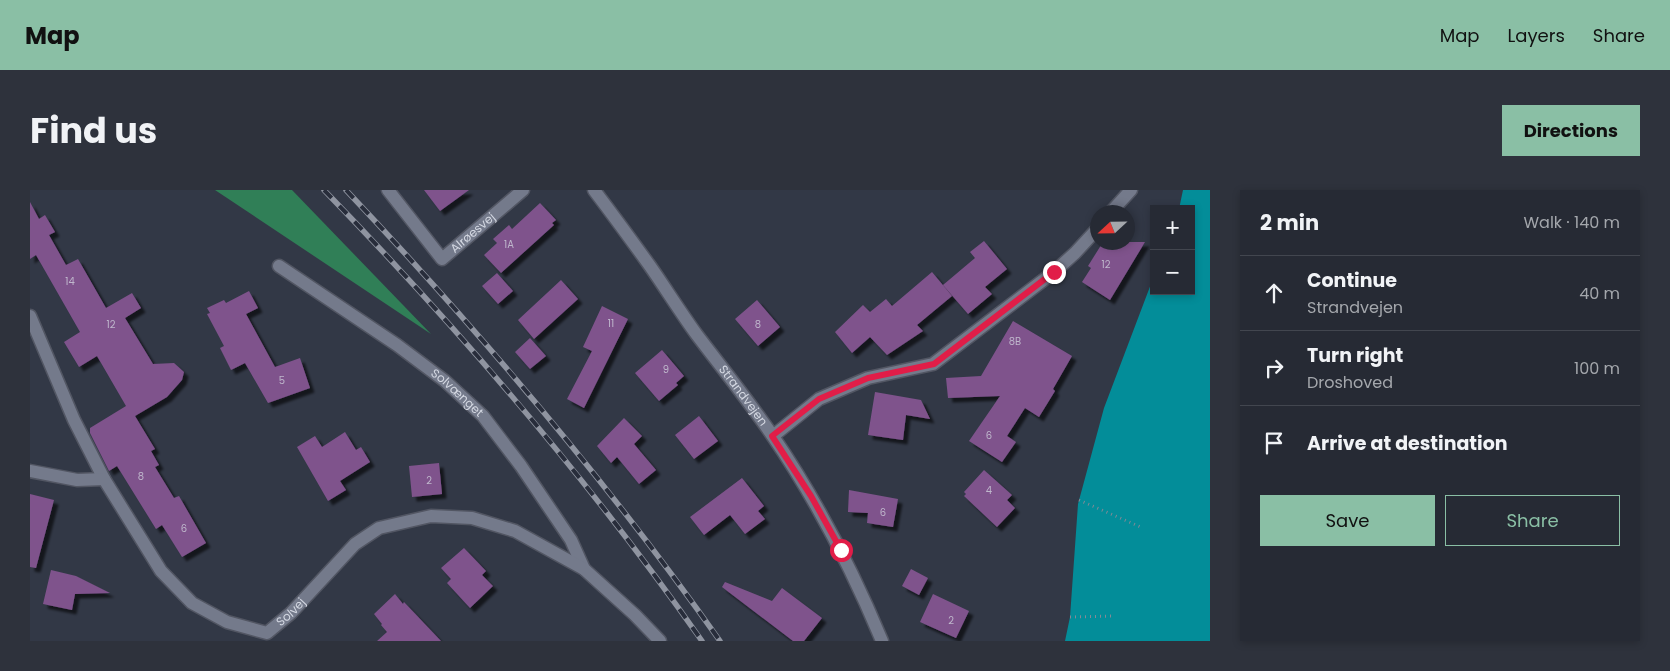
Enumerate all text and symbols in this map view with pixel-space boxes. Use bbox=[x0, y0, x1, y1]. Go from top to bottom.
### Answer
text: Map bbox=[25, 19, 80, 52]
text: Map bbox=[1440, 23, 1480, 48]
text: Layers bbox=[1508, 23, 1565, 48]
text: Share bbox=[1593, 23, 1645, 48]
button: Directions bbox=[1502, 105, 1640, 156]
text: Find us bbox=[30, 106, 157, 155]
north arrow bbox=[1090, 205, 1135, 250]
map controls bbox=[1150, 205, 1195, 295]
button: + bbox=[1150, 205, 1195, 250]
street label: Alrøesvej bbox=[446, 208, 499, 256]
text: 2 min bbox=[1260, 208, 1319, 237]
text: Walk · 140 m bbox=[1523, 211, 1620, 234]
house number: 1A bbox=[504, 237, 514, 252]
button: − bbox=[1150, 250, 1195, 295]
house number: 12 bbox=[1102, 257, 1111, 272]
route end bbox=[1043, 261, 1066, 284]
text: Continue bbox=[1307, 267, 1397, 294]
house number: 14 bbox=[65, 274, 75, 289]
icon: ahead bbox=[1260, 279, 1288, 307]
text: 40 m bbox=[1579, 282, 1620, 305]
text: Strandvejen bbox=[1307, 296, 1403, 319]
house number: 11 bbox=[608, 316, 614, 331]
house number: 12 bbox=[107, 317, 116, 332]
house number: 8 bbox=[755, 317, 761, 332]
house number: 8B bbox=[1009, 334, 1021, 349]
text: Turn right bbox=[1307, 342, 1403, 369]
icon: right bbox=[1260, 354, 1288, 382]
text: 100 m bbox=[1574, 357, 1620, 380]
street label: Strandvejen bbox=[715, 361, 772, 429]
house number: 9 bbox=[663, 362, 669, 377]
street label: Solvænget bbox=[428, 364, 488, 420]
text: Droshoved bbox=[1307, 371, 1393, 394]
house number: 5 bbox=[279, 373, 285, 388]
house number: 6 bbox=[986, 428, 992, 443]
icon: arrive bbox=[1260, 429, 1288, 457]
text: Arrive at destination bbox=[1307, 430, 1508, 457]
house number: 8 bbox=[138, 469, 144, 484]
house number: 2 bbox=[426, 473, 432, 488]
house number: 4 bbox=[986, 483, 992, 498]
button: Save bbox=[1260, 495, 1435, 546]
button: Share bbox=[1445, 495, 1620, 546]
house number: 6 bbox=[880, 505, 886, 520]
house number: 6 bbox=[181, 521, 187, 536]
route start bbox=[830, 539, 853, 562]
street label: Solvej bbox=[272, 594, 309, 630]
house number: 2 bbox=[948, 613, 954, 628]

